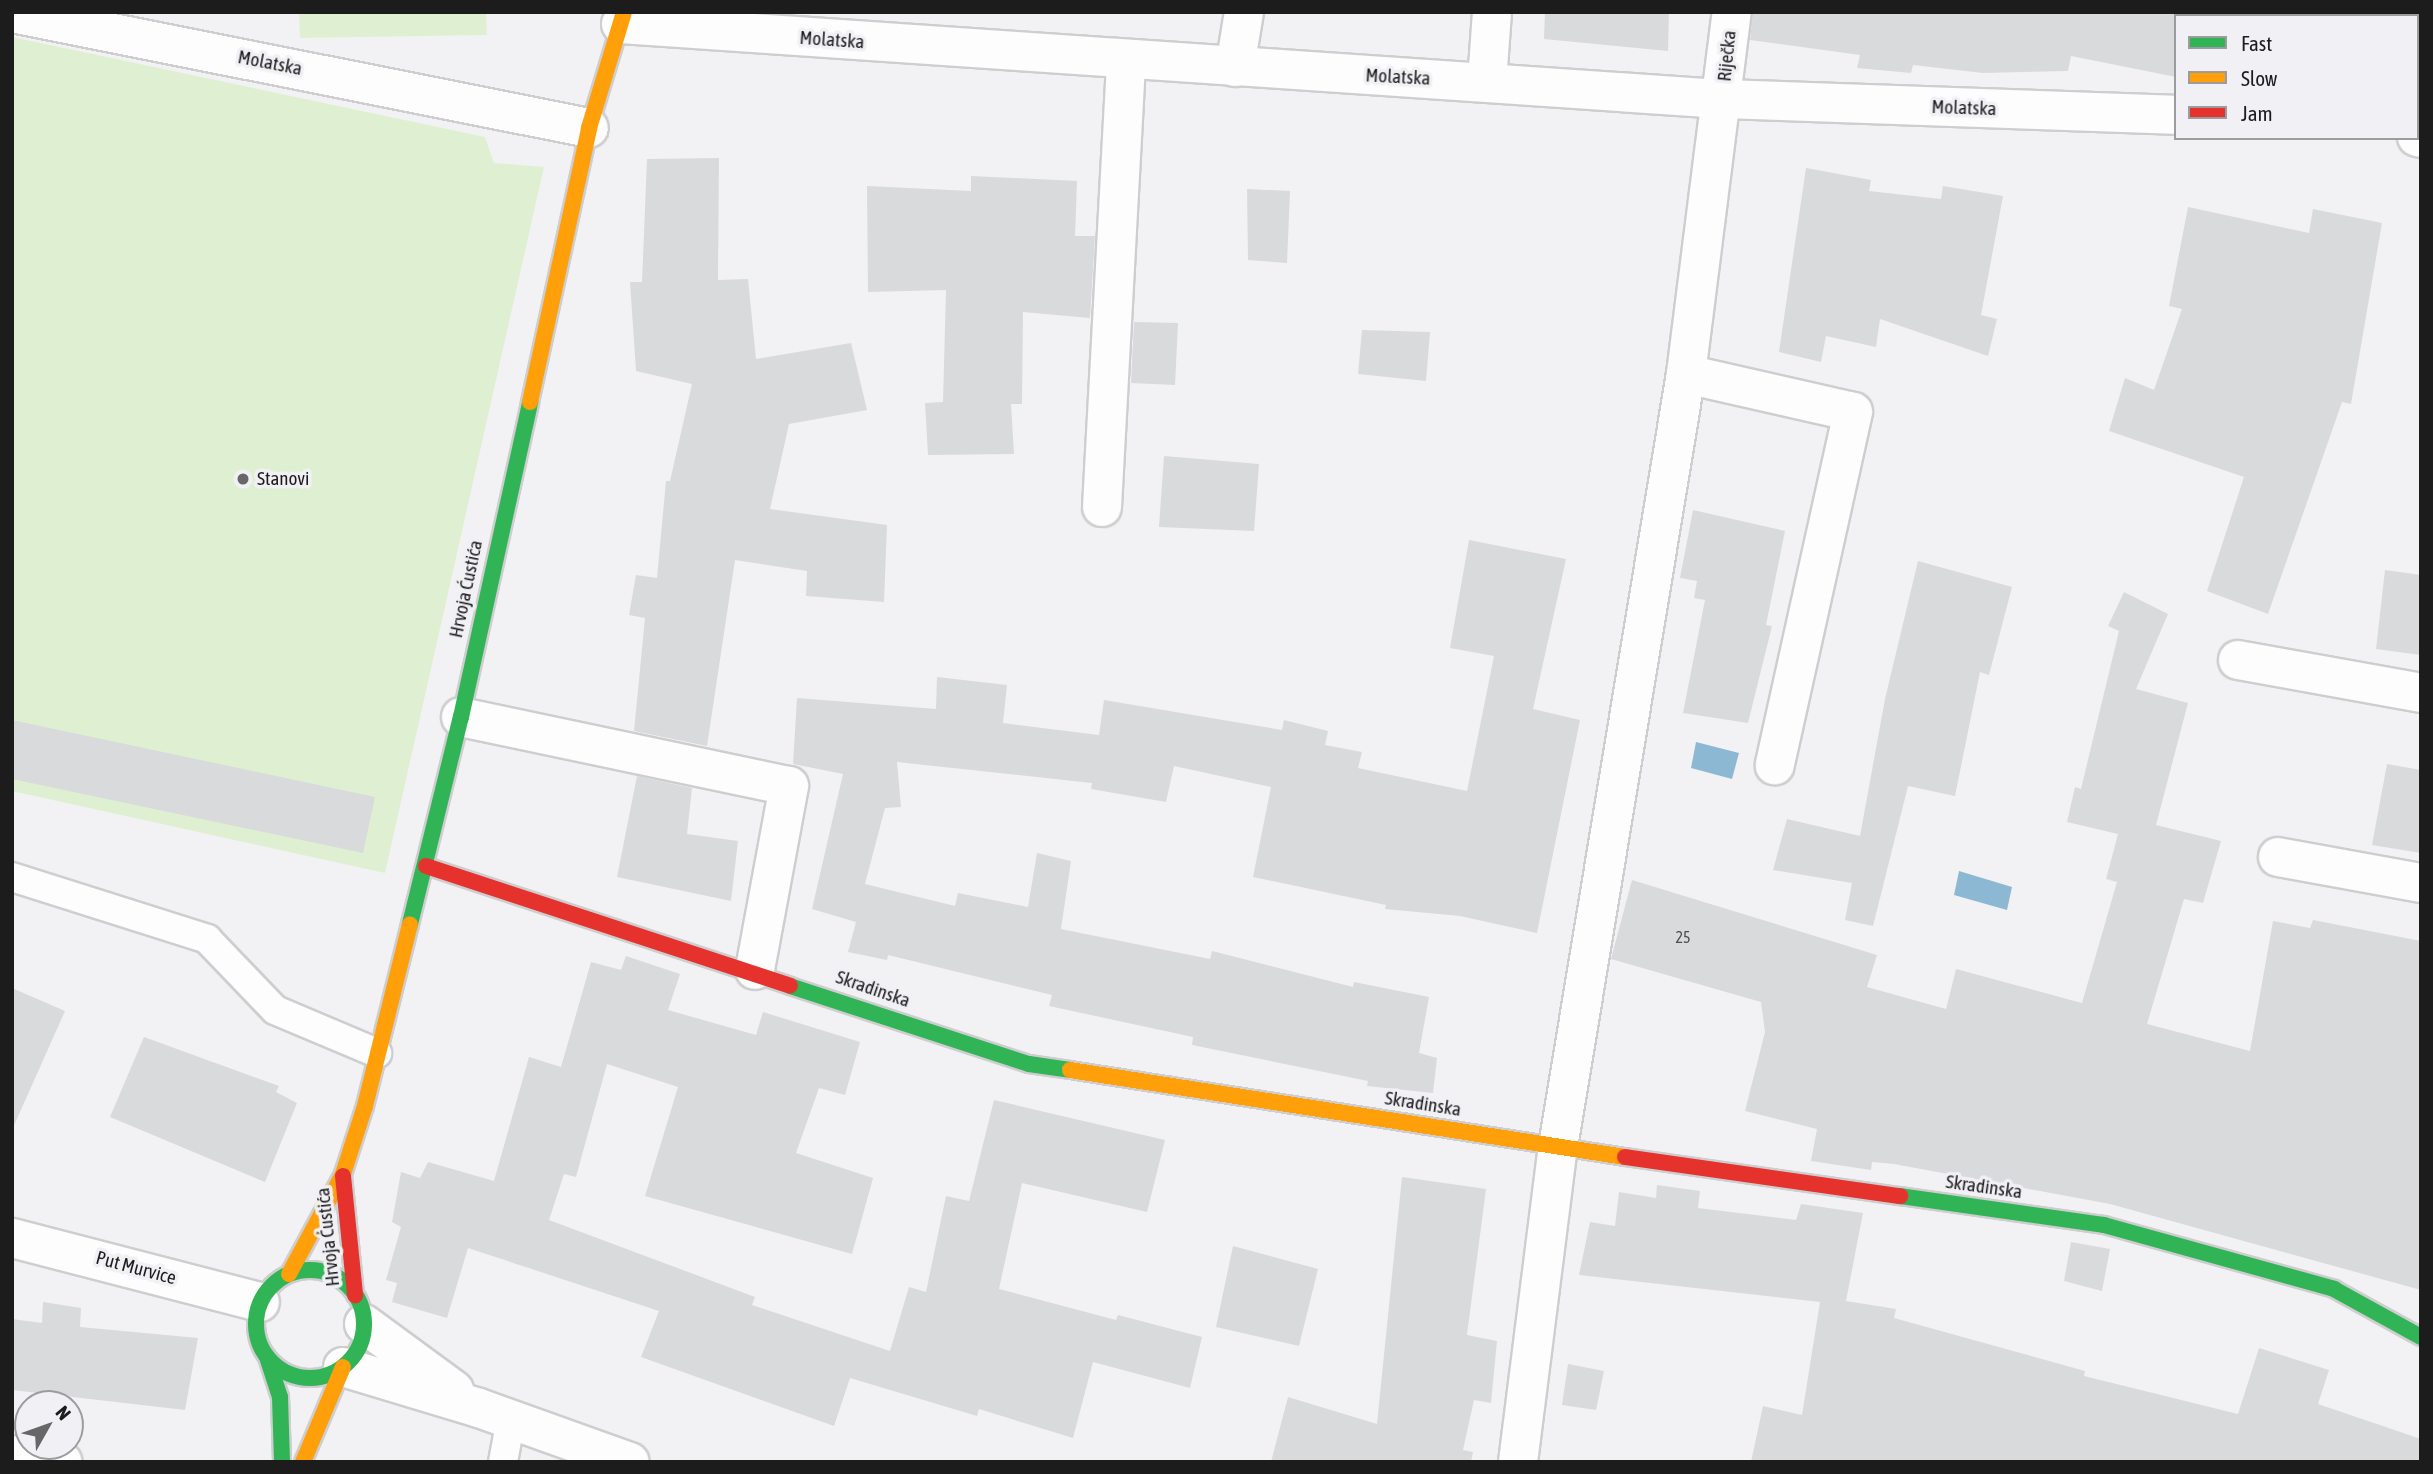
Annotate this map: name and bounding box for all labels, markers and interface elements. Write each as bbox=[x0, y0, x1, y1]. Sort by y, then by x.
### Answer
legend bbox=[2174, 14, 2419, 140]
street label: Molatska bbox=[799, 26, 865, 54]
street label: Riječka bbox=[1713, 29, 1741, 83]
text: Fast bbox=[2241, 31, 2272, 55]
street label: Molatska bbox=[236, 46, 304, 80]
street label: Molatska bbox=[1365, 64, 1431, 90]
text: Slow bbox=[2241, 66, 2277, 90]
street label: Molatska bbox=[1931, 95, 1997, 121]
text: Jam bbox=[2241, 101, 2273, 125]
place label: Stanovi bbox=[257, 468, 309, 490]
marker: Stanovi bbox=[235, 471, 251, 487]
street label: Hrvoja Ćustića bbox=[445, 538, 487, 640]
house number: 25 bbox=[1675, 927, 1691, 947]
street label: Skradinska bbox=[833, 966, 913, 1012]
street label: Skradinska bbox=[1383, 1087, 1463, 1121]
street label: Skradinska bbox=[1944, 1170, 2024, 1204]
street label: Hrvoja Ćustića bbox=[311, 1186, 345, 1288]
street label: Put Murvice bbox=[93, 1246, 179, 1290]
north arrow bbox=[14, 1390, 84, 1460]
text: N bbox=[52, 1401, 76, 1424]

